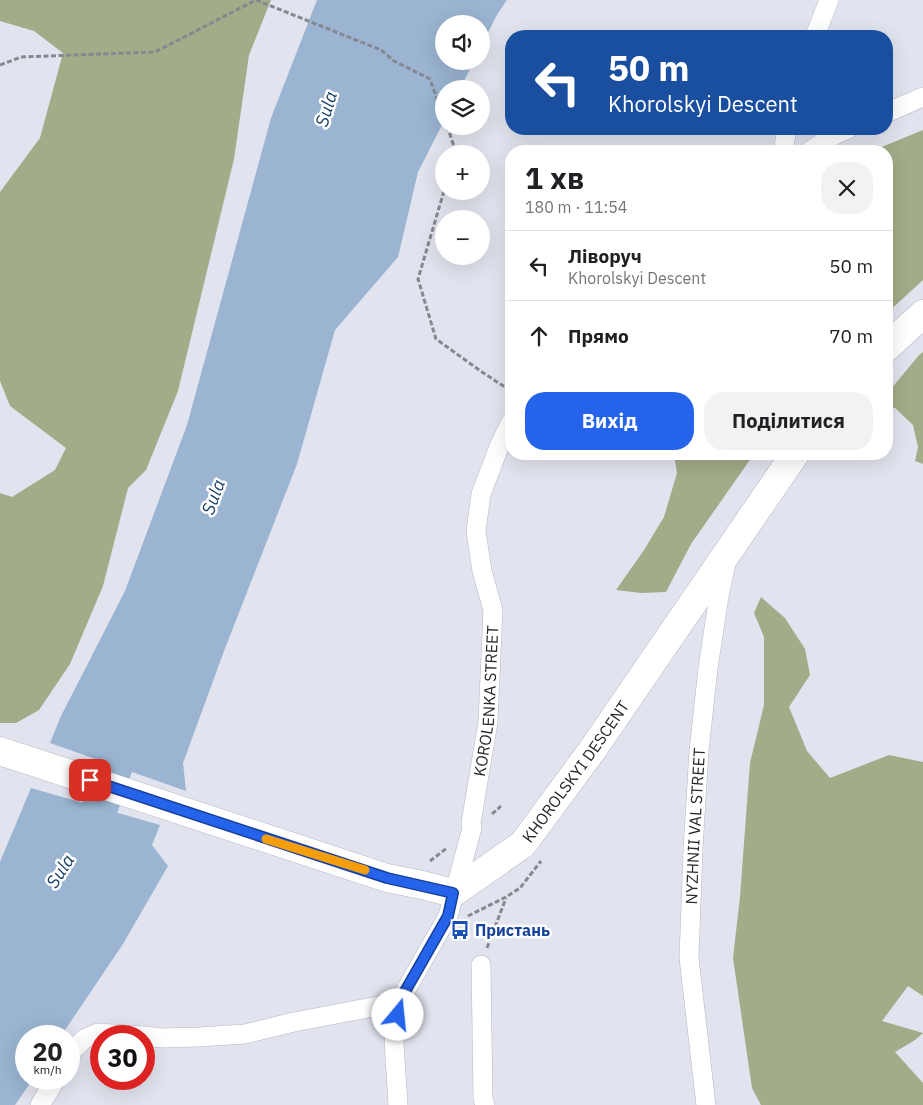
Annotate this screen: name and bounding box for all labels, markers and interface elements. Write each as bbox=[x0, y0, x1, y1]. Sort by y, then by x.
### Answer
map controls bbox=[435, 15, 490, 265]
button: sound bbox=[435, 15, 490, 70]
text: 50 m bbox=[608, 45, 690, 91]
icon: left bbox=[525, 50, 590, 115]
button: layers bbox=[435, 80, 490, 135]
water label: Sula bbox=[310, 89, 342, 129]
text: Khorolskyi Descent bbox=[608, 89, 798, 118]
button: + bbox=[435, 145, 490, 200]
text: 1 хв bbox=[525, 158, 584, 197]
button: close bbox=[821, 162, 873, 214]
text: 180 m · 11:54 bbox=[525, 197, 627, 217]
button: − bbox=[435, 210, 490, 265]
text: Ліворуч bbox=[568, 244, 642, 268]
icon: left bbox=[525, 252, 553, 280]
text: 50 m bbox=[829, 254, 873, 278]
text: Khorolskyi Descent bbox=[568, 268, 706, 288]
icon: ahead bbox=[525, 322, 553, 350]
text: Прямо bbox=[568, 324, 629, 348]
text: 70 m bbox=[829, 324, 873, 348]
button: Вихід bbox=[525, 392, 694, 450]
button: Поділитися bbox=[704, 392, 873, 450]
water label: Sula bbox=[196, 476, 230, 518]
street label: KOROLENKA STREET bbox=[469, 625, 502, 778]
street label: KHOROLSKYI DESCENT bbox=[518, 697, 633, 846]
street label: NYZHNII VAL STREET bbox=[681, 747, 709, 905]
pin bbox=[69, 759, 111, 801]
icon: arrive bbox=[76, 766, 104, 794]
water label: Sula bbox=[41, 850, 79, 892]
bus stop icon: Пристань bbox=[449, 919, 471, 941]
place label: Пристань bbox=[475, 920, 550, 940]
position arrow bbox=[371, 988, 423, 1040]
speed limit sign: 30 bbox=[90, 1025, 155, 1090]
text: 20 bbox=[32, 1035, 63, 1068]
text: km/h bbox=[33, 1062, 62, 1077]

